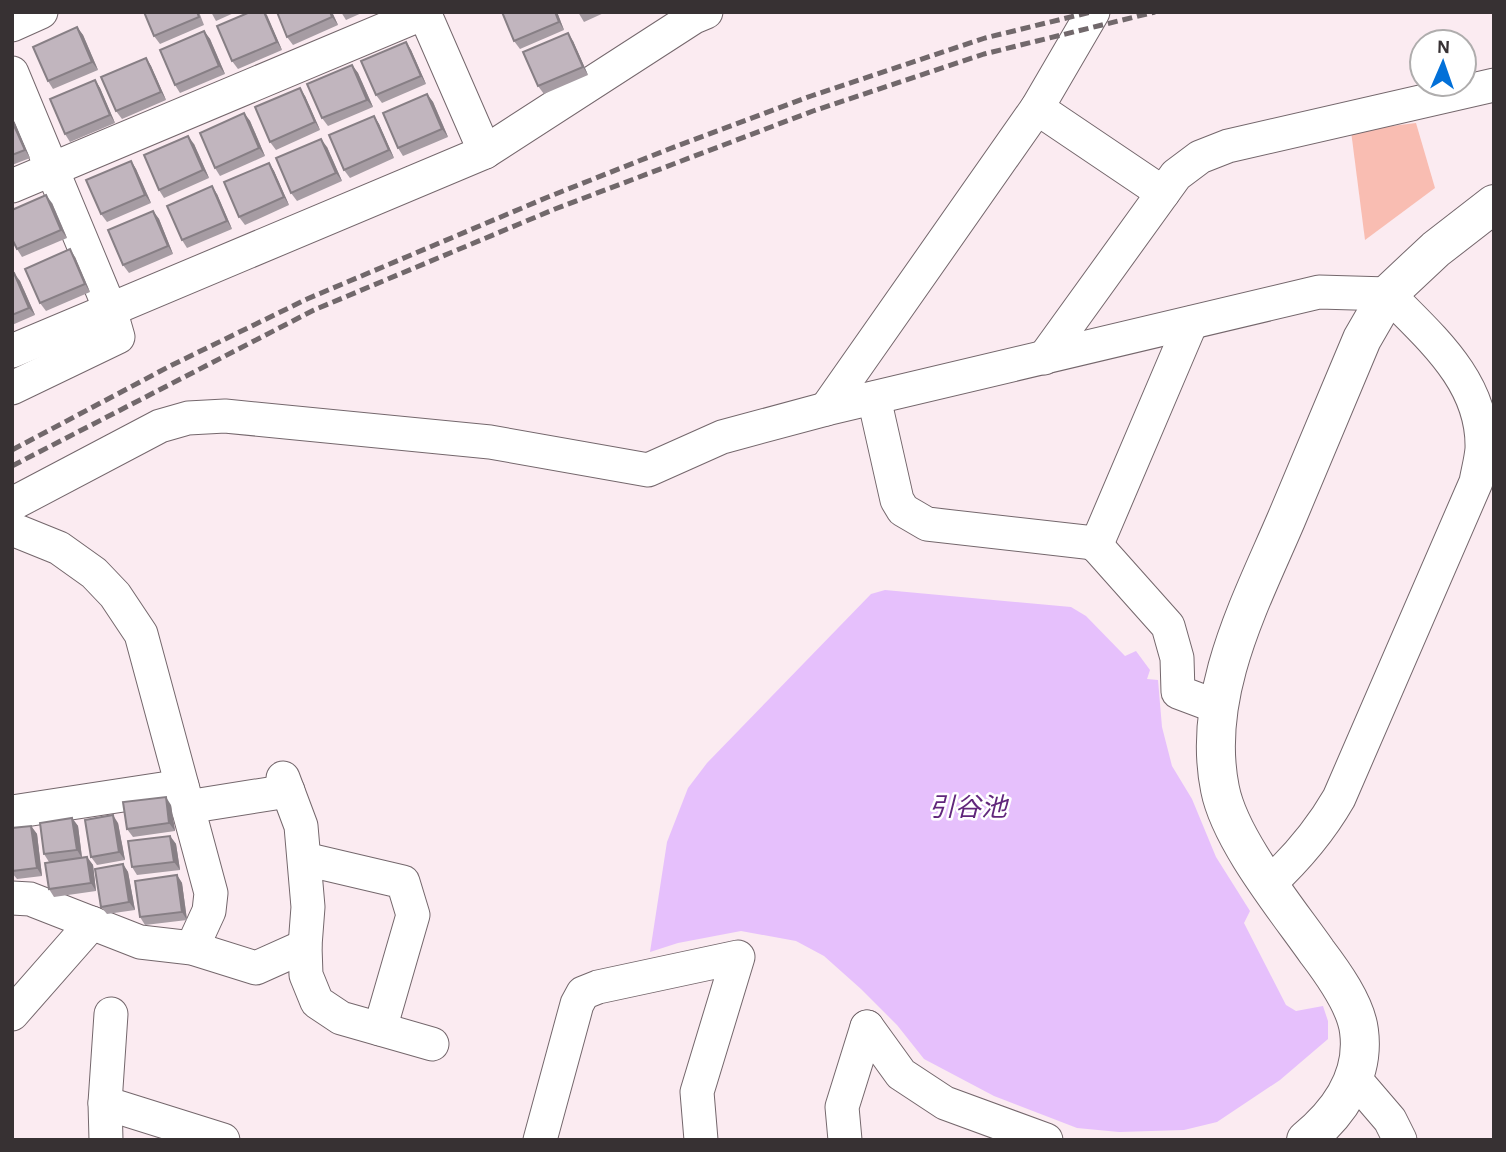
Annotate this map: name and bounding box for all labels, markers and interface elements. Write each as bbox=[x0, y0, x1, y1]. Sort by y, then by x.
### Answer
north arrow bbox=[1408, 28, 1478, 98]
text: N bbox=[1437, 38, 1450, 57]
water label: 引谷池 bbox=[929, 794, 1010, 821]

